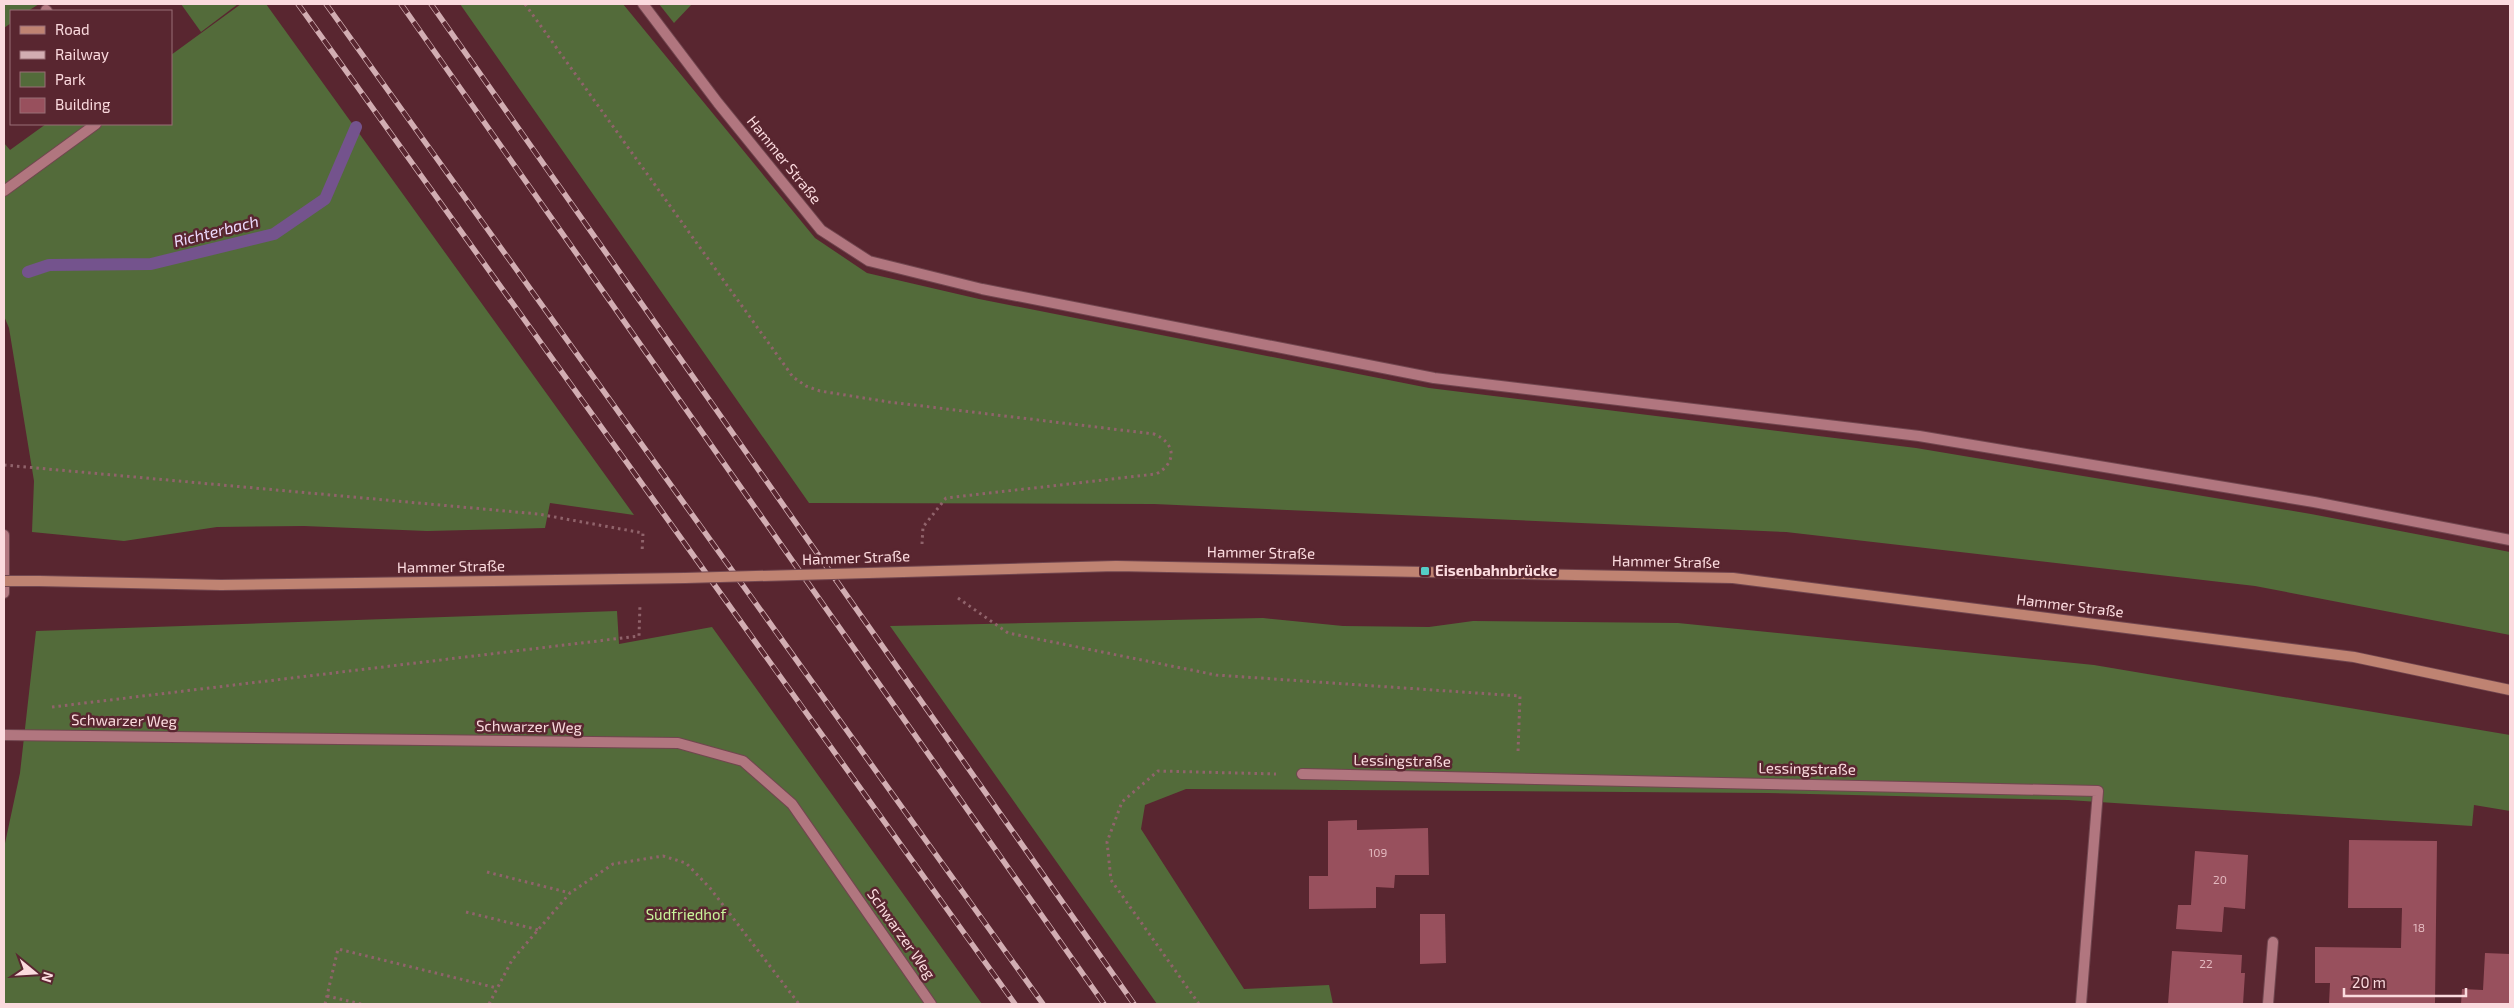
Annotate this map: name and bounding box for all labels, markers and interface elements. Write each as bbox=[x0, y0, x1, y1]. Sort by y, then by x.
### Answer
legend bbox=[10, 10, 172, 125]
text: Road bbox=[55, 20, 90, 38]
text: Railway bbox=[55, 45, 109, 63]
text: Park bbox=[55, 70, 86, 88]
text: Building bbox=[55, 95, 111, 113]
street label: Hammer Straße bbox=[744, 112, 826, 207]
water label: Richterbach bbox=[171, 211, 260, 250]
street label: Hammer Straße bbox=[1207, 542, 1315, 562]
street label: Hammer Straße bbox=[802, 546, 910, 568]
street label: Hammer Straße bbox=[1612, 551, 1720, 571]
street label: Hammer Straße bbox=[397, 556, 505, 576]
place label: Eisenbahnbrücke bbox=[1435, 561, 1557, 579]
marker: Eisenbahnbrücke bbox=[1419, 565, 1431, 577]
street label: Hammer Straße bbox=[2015, 589, 2125, 621]
street label: Schwarzer Weg bbox=[71, 710, 178, 730]
street label: Schwarzer Weg bbox=[476, 716, 583, 736]
street label: Lessingstraße bbox=[1353, 750, 1451, 770]
street label: Lessingstraße bbox=[1758, 758, 1856, 778]
house number: 109 bbox=[1369, 845, 1388, 859]
house number: 20 bbox=[2213, 872, 2227, 886]
street label: Schwarzer Weg bbox=[864, 885, 940, 982]
park label: Südfriedhof bbox=[646, 905, 727, 923]
house number: 18 bbox=[2413, 920, 2425, 934]
north arrow bbox=[10, 948, 60, 998]
house number: 22 bbox=[2199, 956, 2213, 970]
scale bar bbox=[2344, 966, 2466, 998]
text: N bbox=[38, 970, 57, 985]
text: 20 m bbox=[2352, 973, 2386, 991]

